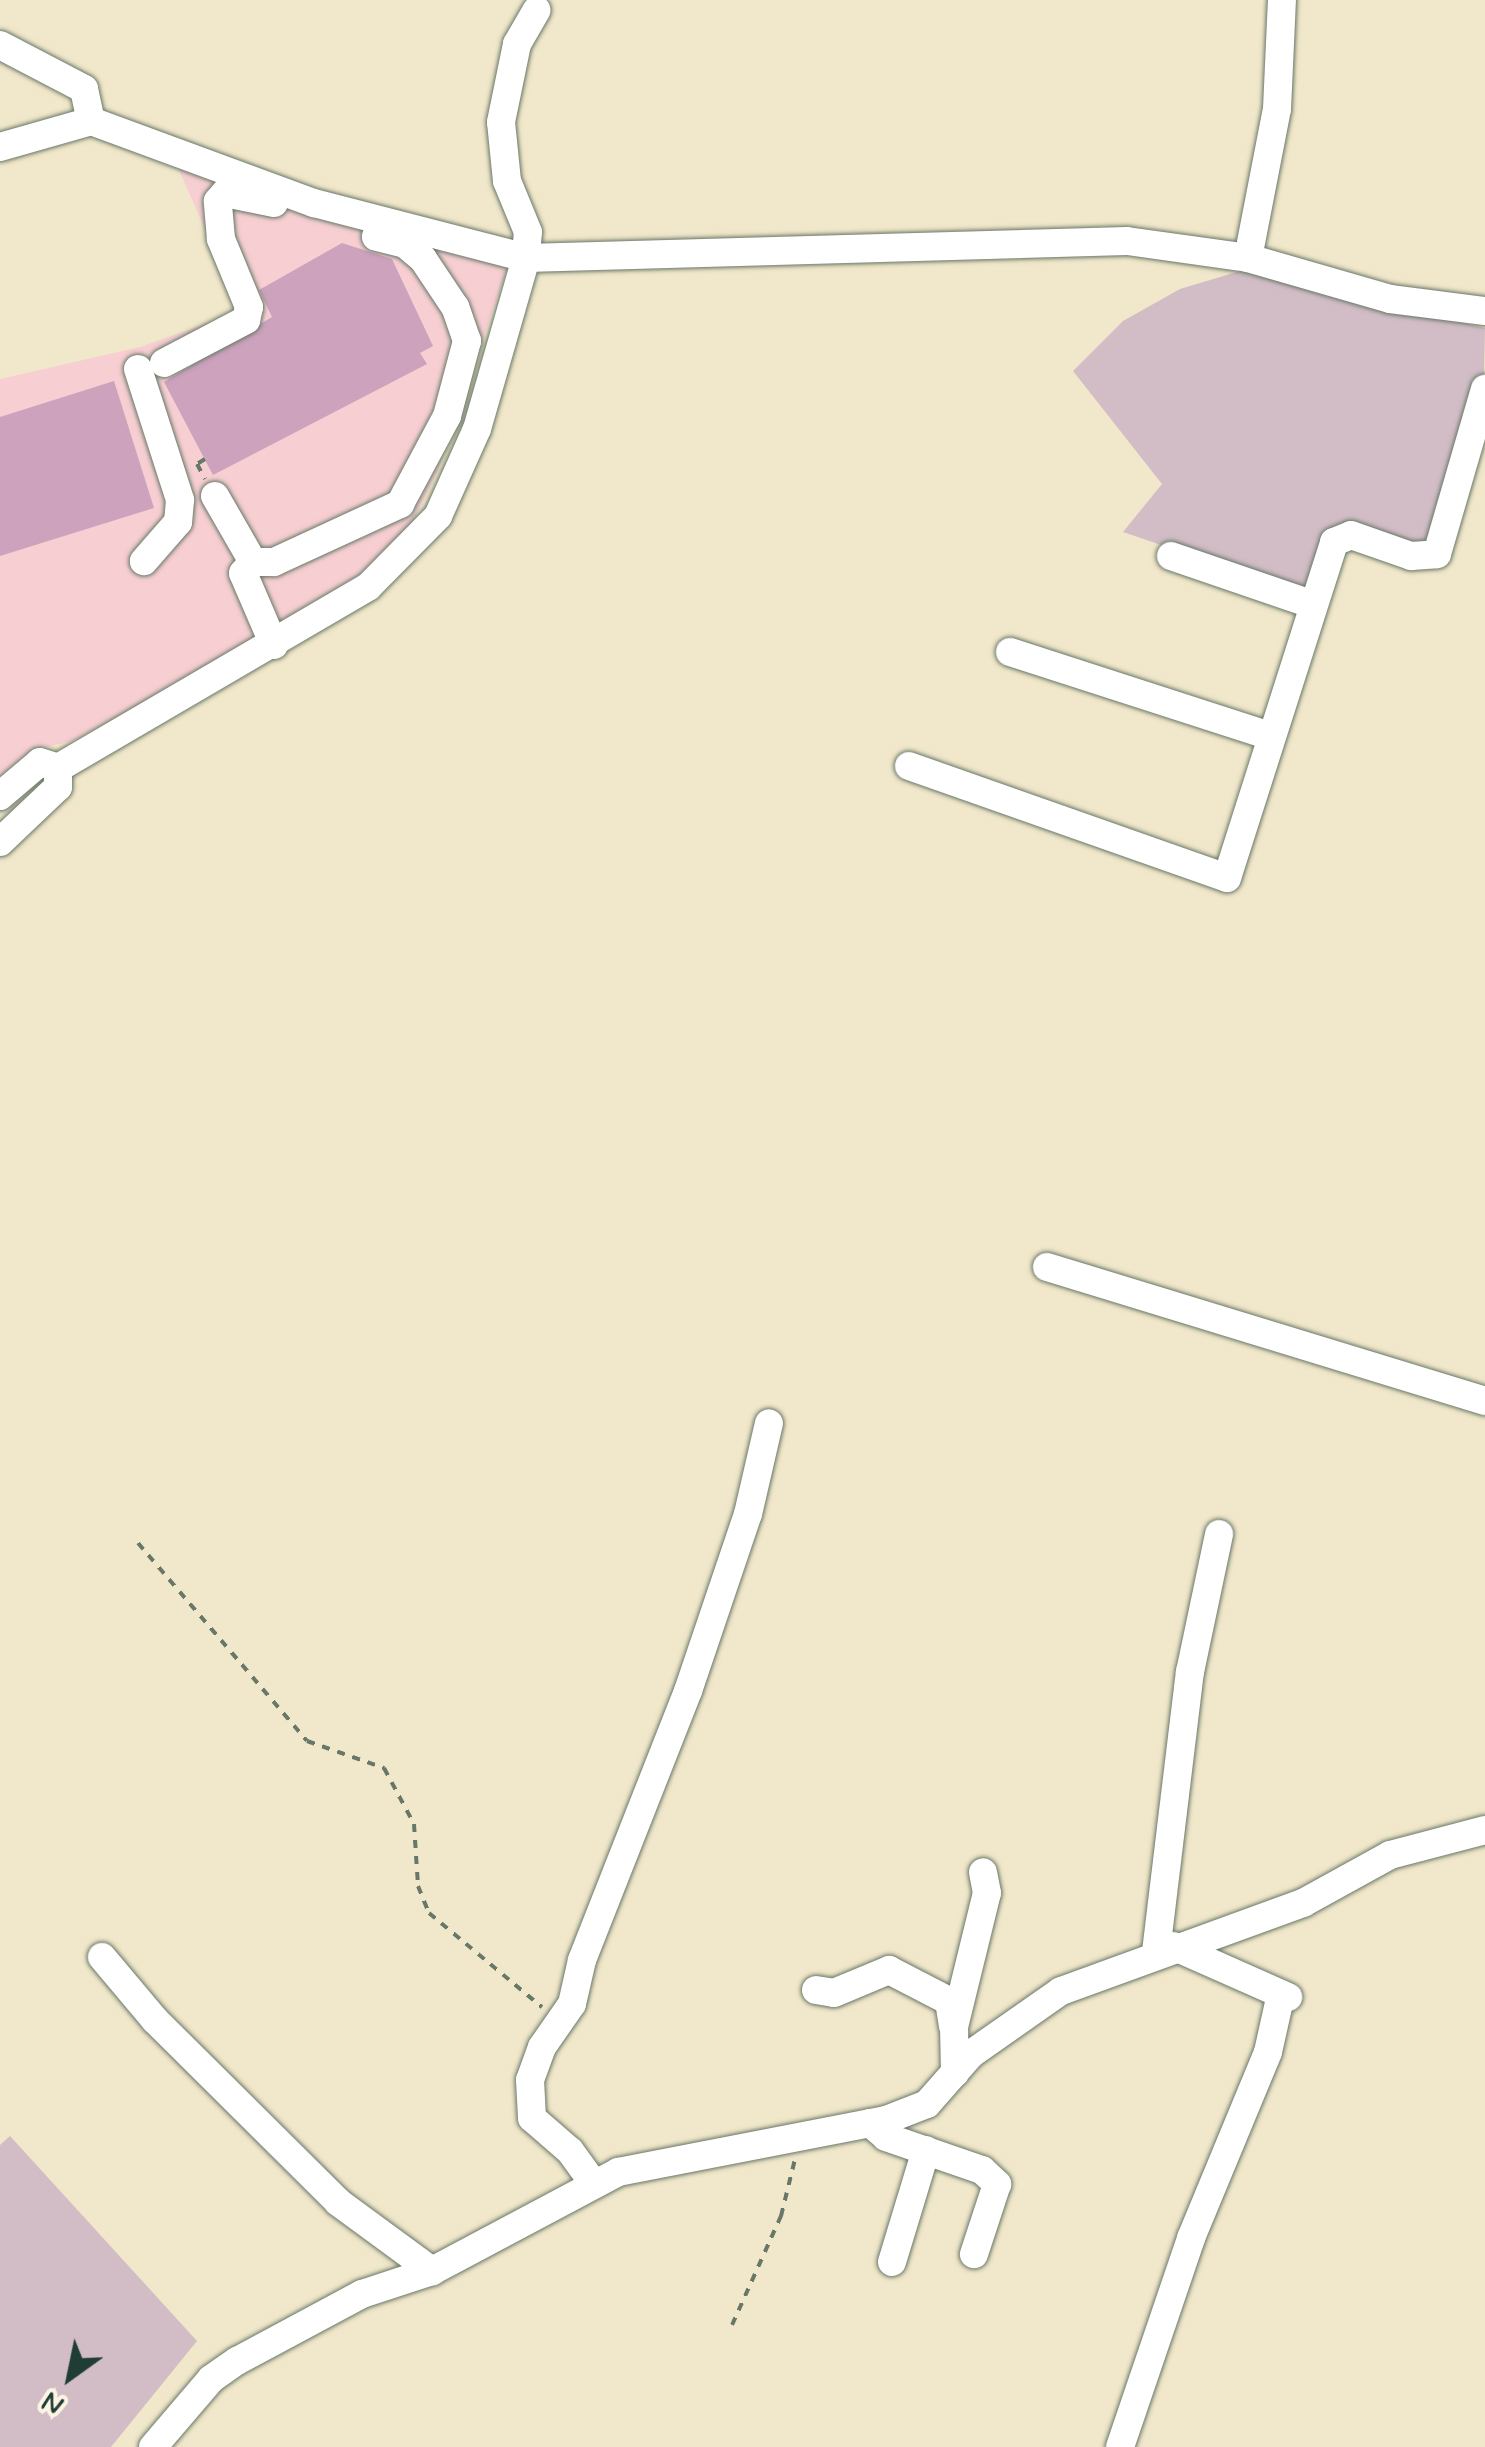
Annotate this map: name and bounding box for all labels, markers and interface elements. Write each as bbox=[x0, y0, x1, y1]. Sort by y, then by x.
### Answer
north arrow bbox=[20, 2327, 120, 2427]
text: N bbox=[35, 2382, 71, 2423]

